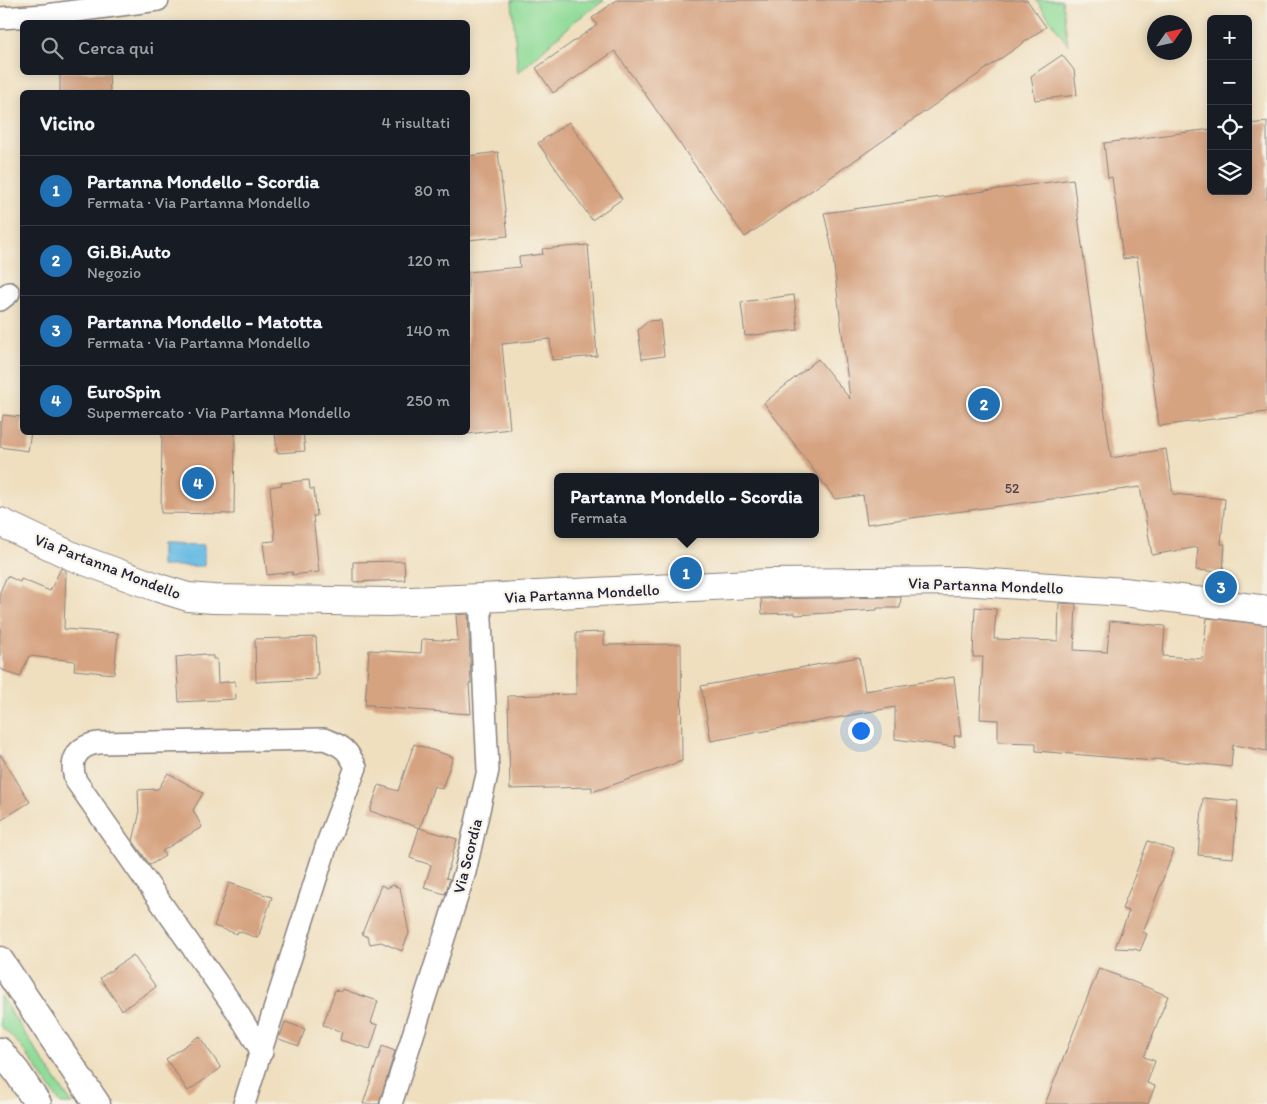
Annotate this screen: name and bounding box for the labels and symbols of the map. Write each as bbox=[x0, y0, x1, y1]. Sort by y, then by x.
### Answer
north arrow bbox=[1147, 15, 1192, 60]
pin: 2 bbox=[968, 385, 1000, 423]
pin: 4 bbox=[182, 464, 214, 502]
house number: 52 bbox=[1005, 480, 1020, 497]
street label: Via Partanna Mondello bbox=[32, 530, 184, 603]
pin: 1 bbox=[670, 554, 702, 592]
pin: 3 bbox=[1205, 568, 1237, 606]
street label: Via Partanna Mondello bbox=[908, 573, 1064, 598]
street label: Via Partanna Mondello bbox=[504, 580, 660, 607]
your location bbox=[848, 718, 874, 744]
street label: Via Scordia bbox=[449, 817, 486, 895]

